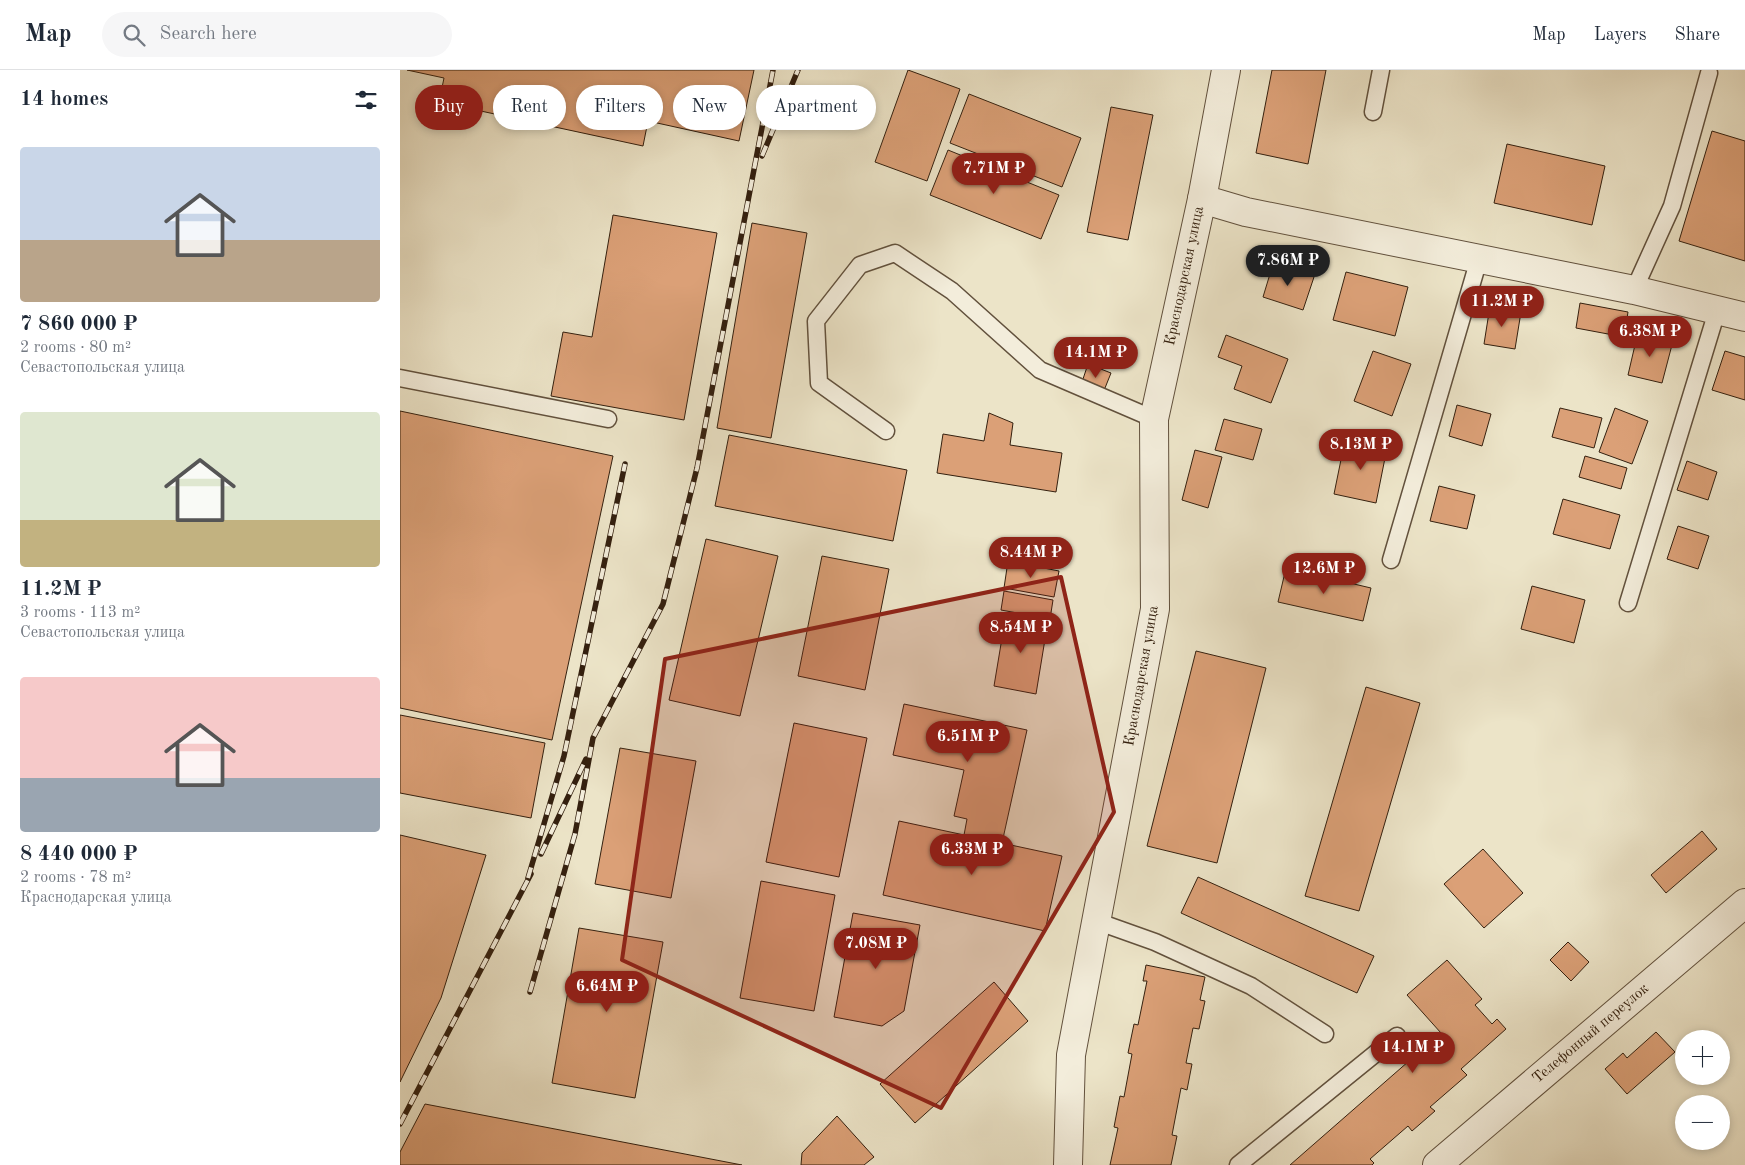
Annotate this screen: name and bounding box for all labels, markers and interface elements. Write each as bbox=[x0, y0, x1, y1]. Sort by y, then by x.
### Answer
search box bbox=[102, 12, 452, 57]
icon: search bbox=[120, 21, 148, 49]
text: Map bbox=[25, 23, 72, 47]
text: Search here bbox=[160, 25, 257, 44]
text: Map bbox=[1532, 26, 1566, 44]
text: Layers bbox=[1594, 26, 1646, 44]
text: Share bbox=[1674, 26, 1720, 44]
chip: Buy bbox=[415, 85, 483, 130]
chip: Rent bbox=[493, 85, 566, 130]
chip: Filters bbox=[576, 85, 663, 130]
chip: New bbox=[673, 85, 746, 130]
chip: Apartment bbox=[756, 85, 876, 130]
icon: filters bbox=[352, 86, 380, 114]
text: 14 homes bbox=[20, 89, 108, 110]
pin: 7.71M ₽ bbox=[948, 152, 1040, 195]
text: 7.71M ₽ bbox=[963, 161, 1025, 177]
icon: home bbox=[155, 180, 245, 270]
street label: Краснодарская улица bbox=[1163, 204, 1207, 347]
pin: 7.86M ₽ bbox=[1242, 244, 1334, 287]
text: 7.86M ₽ bbox=[1257, 253, 1319, 269]
pin: 11.2M ₽ bbox=[1456, 286, 1548, 328]
text: 11.2M ₽ bbox=[1471, 294, 1533, 310]
text: 7 860 000 ₽ bbox=[20, 314, 138, 335]
pin: 6.38M ₽ bbox=[1604, 316, 1696, 358]
text: 6.38M ₽ bbox=[1619, 324, 1681, 340]
pin: 14.1M ₽ bbox=[1050, 336, 1142, 379]
text: 2 rooms · 80 m² bbox=[20, 340, 131, 356]
text: 14.1M ₽ bbox=[1065, 345, 1127, 361]
text: Севастопольская улица bbox=[20, 360, 185, 376]
pin: 8.13M ₽ bbox=[1315, 428, 1407, 471]
text: 8.13M ₽ bbox=[1330, 437, 1392, 453]
icon: home bbox=[155, 445, 245, 535]
pin: 8.44M ₽ bbox=[985, 536, 1077, 579]
text: 8.44M ₽ bbox=[1000, 545, 1062, 561]
pin: 12.6M ₽ bbox=[1278, 552, 1370, 595]
text: 12.6M ₽ bbox=[1293, 561, 1355, 577]
text: 11.2M ₽ bbox=[20, 579, 102, 600]
street label: Краснодарская улица bbox=[1122, 604, 1162, 747]
text: 3 rooms · 113 m² bbox=[20, 605, 140, 621]
pin: 8.54M ₽ bbox=[975, 612, 1067, 654]
text: 8.54M ₽ bbox=[990, 620, 1052, 636]
text: Севастопольская улица bbox=[20, 625, 185, 641]
icon: home bbox=[155, 710, 245, 800]
pin: 6.51M ₽ bbox=[922, 720, 1014, 763]
text: 6.51M ₽ bbox=[937, 729, 999, 745]
pin: 6.33M ₽ bbox=[926, 834, 1018, 876]
text: 6.33M ₽ bbox=[941, 842, 1003, 858]
text: 8 440 000 ₽ bbox=[20, 844, 138, 865]
text: 2 rooms · 78 m² bbox=[20, 870, 131, 886]
text: Краснодарская улица bbox=[20, 890, 172, 906]
pin: 7.08M ₽ bbox=[830, 928, 922, 970]
text: 7.08M ₽ bbox=[845, 936, 907, 952]
pin: 6.64M ₽ bbox=[561, 970, 653, 1013]
text: 6.64M ₽ bbox=[576, 979, 638, 995]
street label: Телефонный переулок bbox=[1530, 981, 1652, 1087]
map controls bbox=[1675, 1030, 1730, 1150]
button: + bbox=[1675, 1030, 1730, 1085]
pin: 14.1M ₽ bbox=[1367, 1032, 1459, 1074]
text: 14.1M ₽ bbox=[1382, 1040, 1444, 1056]
button: − bbox=[1675, 1095, 1730, 1150]

